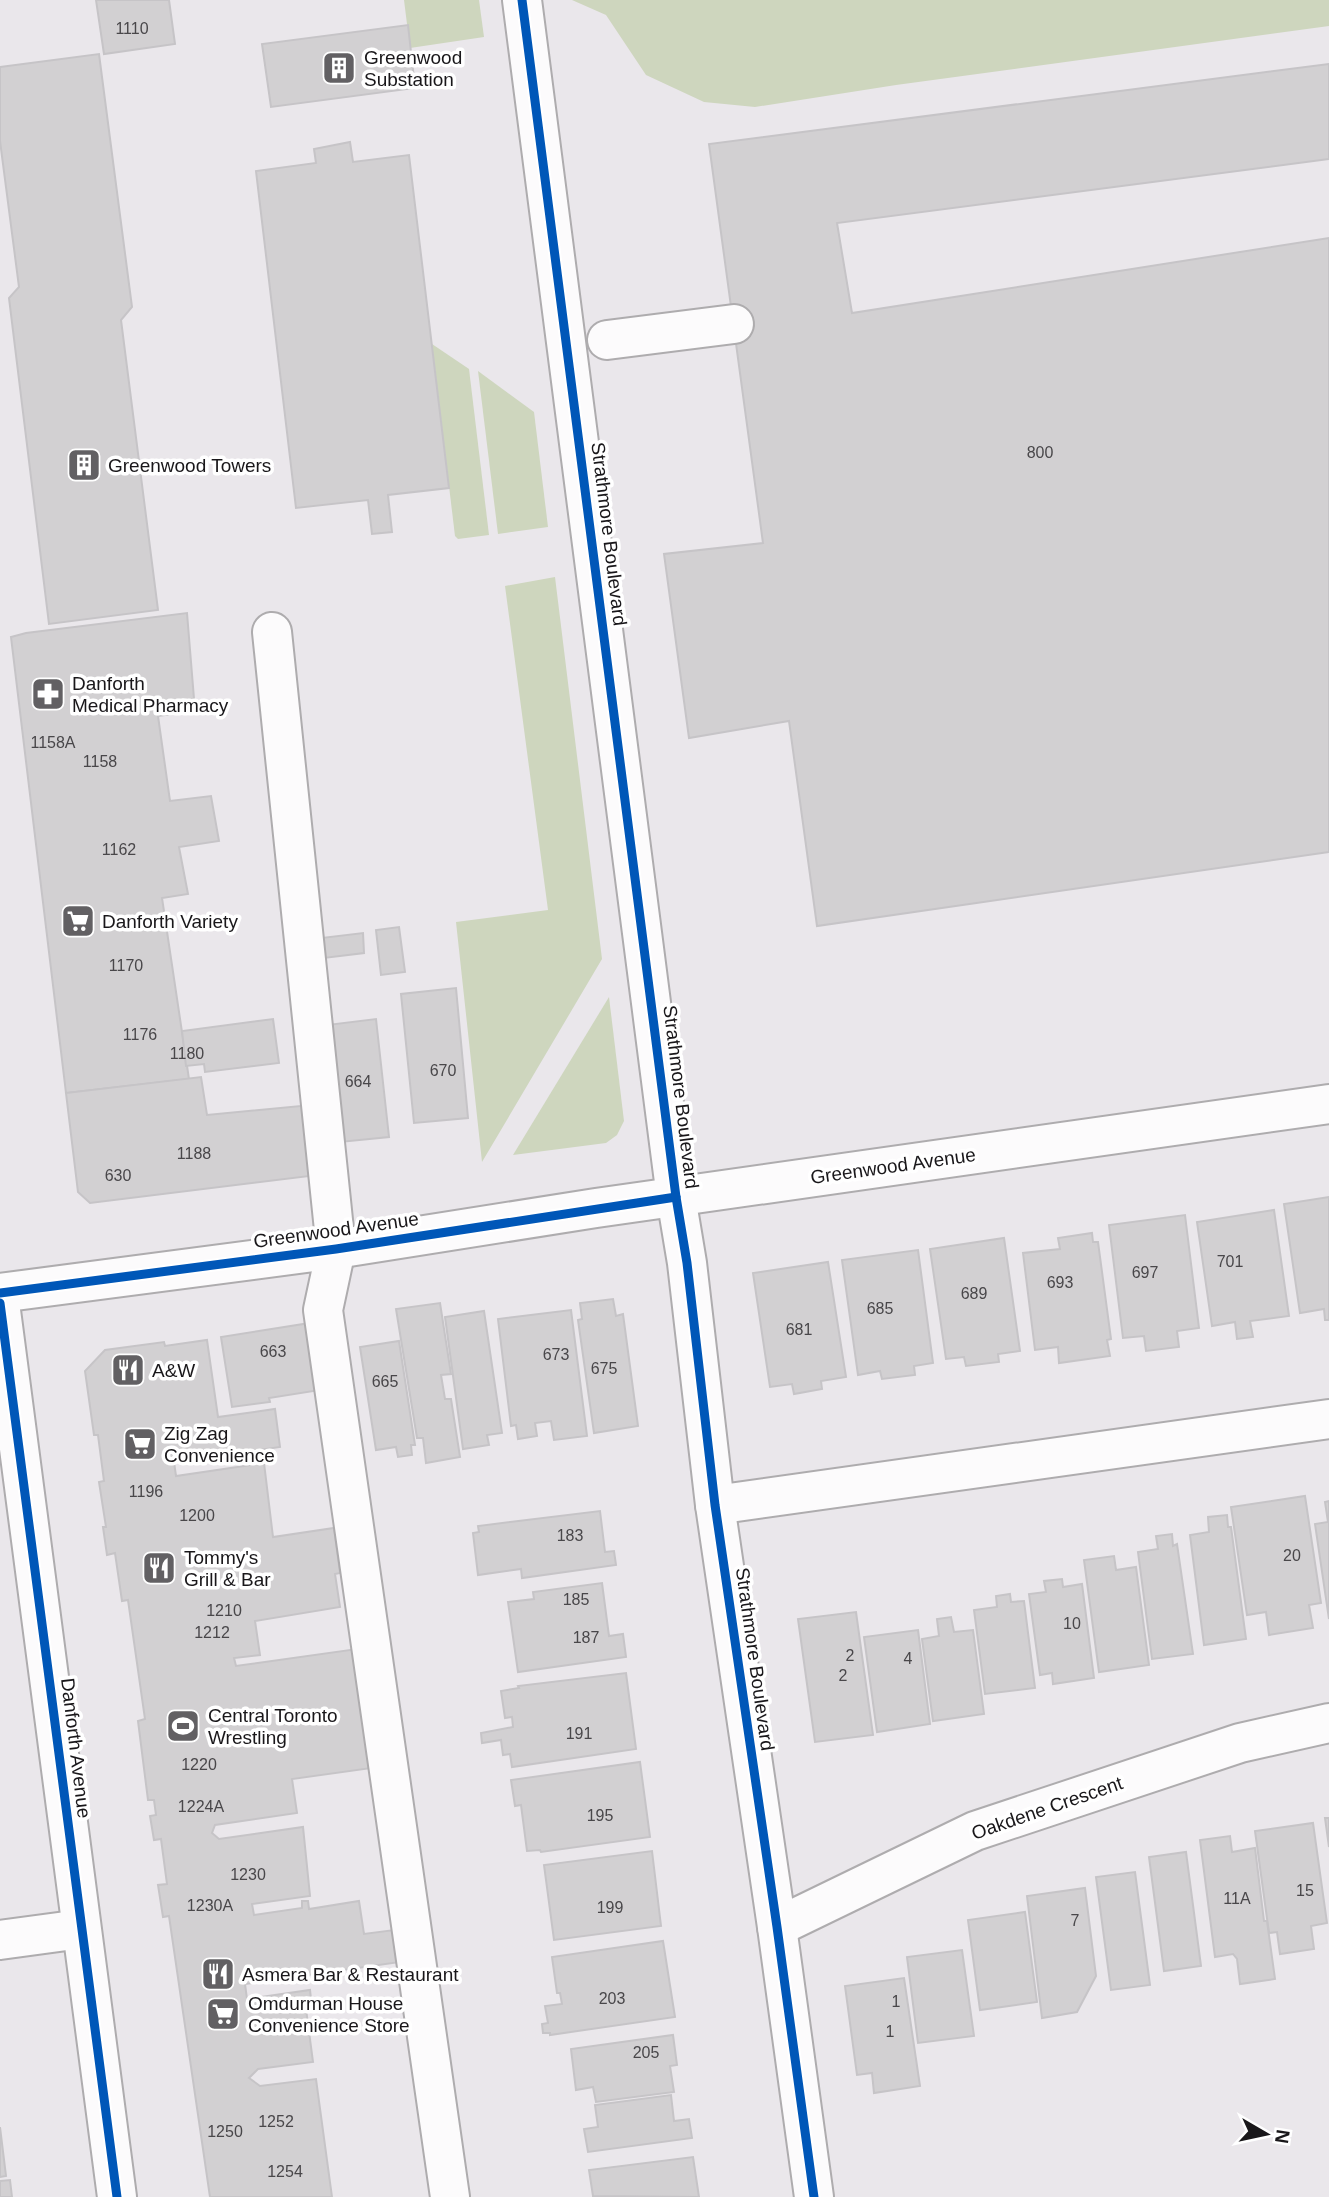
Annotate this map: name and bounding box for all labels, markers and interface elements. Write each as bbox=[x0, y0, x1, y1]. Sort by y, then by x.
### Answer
house number: 1110 bbox=[115, 20, 149, 37]
place label: Greenwood Substation bbox=[364, 47, 462, 90]
building icon: Greenwood Substation bbox=[320, 49, 358, 87]
street label: Strathmore Boulevard bbox=[587, 441, 631, 627]
house number: 800 bbox=[1027, 444, 1053, 461]
building icon: Greenwood Towers bbox=[65, 446, 103, 484]
place label: Greenwood Towers bbox=[108, 455, 271, 476]
place label: Danforth Medical Pharmacy bbox=[72, 673, 229, 716]
pharmacy icon: Danforth Medical Pharmacy bbox=[29, 675, 67, 713]
house number: 1158A bbox=[30, 734, 76, 751]
house number: 1158 bbox=[83, 753, 117, 770]
house number: 1162 bbox=[102, 841, 136, 858]
supermarket icon: Danforth Variety bbox=[59, 902, 97, 940]
place label: Danforth Variety bbox=[102, 911, 238, 932]
house number: 1170 bbox=[109, 957, 143, 974]
street label: Strathmore Boulevard bbox=[659, 1004, 703, 1190]
house number: 1176 bbox=[123, 1026, 157, 1043]
house number: 1180 bbox=[170, 1045, 204, 1062]
house number: 670 bbox=[430, 1062, 456, 1079]
house number: 664 bbox=[345, 1073, 371, 1090]
street label: Greenwood Avenue bbox=[809, 1144, 977, 1188]
house number: 1188 bbox=[177, 1145, 211, 1162]
house number: 630 bbox=[105, 1167, 131, 1184]
street label: Greenwood Avenue bbox=[252, 1208, 420, 1252]
house number: 701 bbox=[1217, 1253, 1243, 1270]
house number: 697 bbox=[1132, 1264, 1158, 1281]
house number: 693 bbox=[1047, 1274, 1073, 1291]
house number: 689 bbox=[961, 1285, 987, 1302]
house number: 685 bbox=[867, 1300, 893, 1317]
house number: 681 bbox=[786, 1321, 812, 1338]
house number: 663 bbox=[260, 1343, 286, 1360]
house number: 673 bbox=[543, 1346, 569, 1363]
restaurant icon: A&W bbox=[109, 1351, 147, 1389]
place label: A&W bbox=[152, 1360, 195, 1381]
house number: 675 bbox=[591, 1360, 617, 1377]
house number: 665 bbox=[372, 1373, 398, 1390]
place label: Zig Zag Convenience bbox=[164, 1423, 275, 1466]
supermarket icon: Zig Zag Convenience bbox=[121, 1425, 159, 1463]
house number: 1196 bbox=[129, 1483, 163, 1500]
house number: 1200 bbox=[179, 1507, 215, 1524]
house number: 183 bbox=[557, 1527, 583, 1544]
place label: Tommy's Grill & Bar bbox=[184, 1547, 271, 1590]
house number: 20 bbox=[1283, 1547, 1301, 1564]
restaurant icon: Tommy's Grill & Bar bbox=[140, 1549, 178, 1587]
street label: Strathmore Boulevard bbox=[732, 1566, 778, 1752]
house number: 185 bbox=[563, 1591, 589, 1608]
house number: 1210 bbox=[206, 1602, 242, 1619]
house number: 10 bbox=[1063, 1615, 1081, 1632]
house number: 1212 bbox=[194, 1624, 230, 1641]
house number: 187 bbox=[573, 1629, 599, 1646]
house number: 2 bbox=[846, 1647, 855, 1664]
house number: 4 bbox=[904, 1650, 913, 1667]
house number: 2 bbox=[839, 1667, 848, 1684]
street label: Danforth Avenue bbox=[57, 1677, 95, 1819]
place label: Central Toronto Wrestling bbox=[208, 1705, 338, 1748]
sports icon: Central Toronto Wrestling bbox=[164, 1707, 202, 1745]
house number: 191 bbox=[566, 1725, 592, 1742]
house number: 1220 bbox=[181, 1756, 217, 1773]
street label: Oakdene Crescent bbox=[969, 1772, 1126, 1844]
house number: 1224A bbox=[178, 1798, 224, 1815]
house number: 195 bbox=[587, 1807, 613, 1824]
house number: 1230 bbox=[230, 1866, 266, 1883]
house number: 15 bbox=[1296, 1882, 1314, 1899]
house number: 11A bbox=[1223, 1890, 1251, 1907]
house number: 1230A bbox=[187, 1897, 233, 1914]
house number: 199 bbox=[597, 1899, 623, 1916]
house number: 7 bbox=[1071, 1912, 1080, 1929]
restaurant icon: Asmera Bar & Restaurant bbox=[199, 1955, 237, 1993]
place label: Asmera Bar & Restaurant bbox=[242, 1964, 459, 1985]
house number: 203 bbox=[599, 1990, 625, 2007]
place label: Omdurman House Convenience Store bbox=[248, 1993, 410, 2036]
house number: 1 bbox=[892, 1993, 901, 2010]
supermarket icon: Omdurman House Convenience Store bbox=[204, 1995, 242, 2033]
house number: 1 bbox=[886, 2023, 895, 2040]
house number: 205 bbox=[633, 2044, 659, 2061]
north arrow bbox=[1231, 2099, 1301, 2169]
house number: 1252 bbox=[258, 2113, 294, 2130]
house number: 1250 bbox=[207, 2123, 243, 2140]
text: N bbox=[1271, 2128, 1294, 2145]
house number: 1254 bbox=[267, 2163, 303, 2180]

